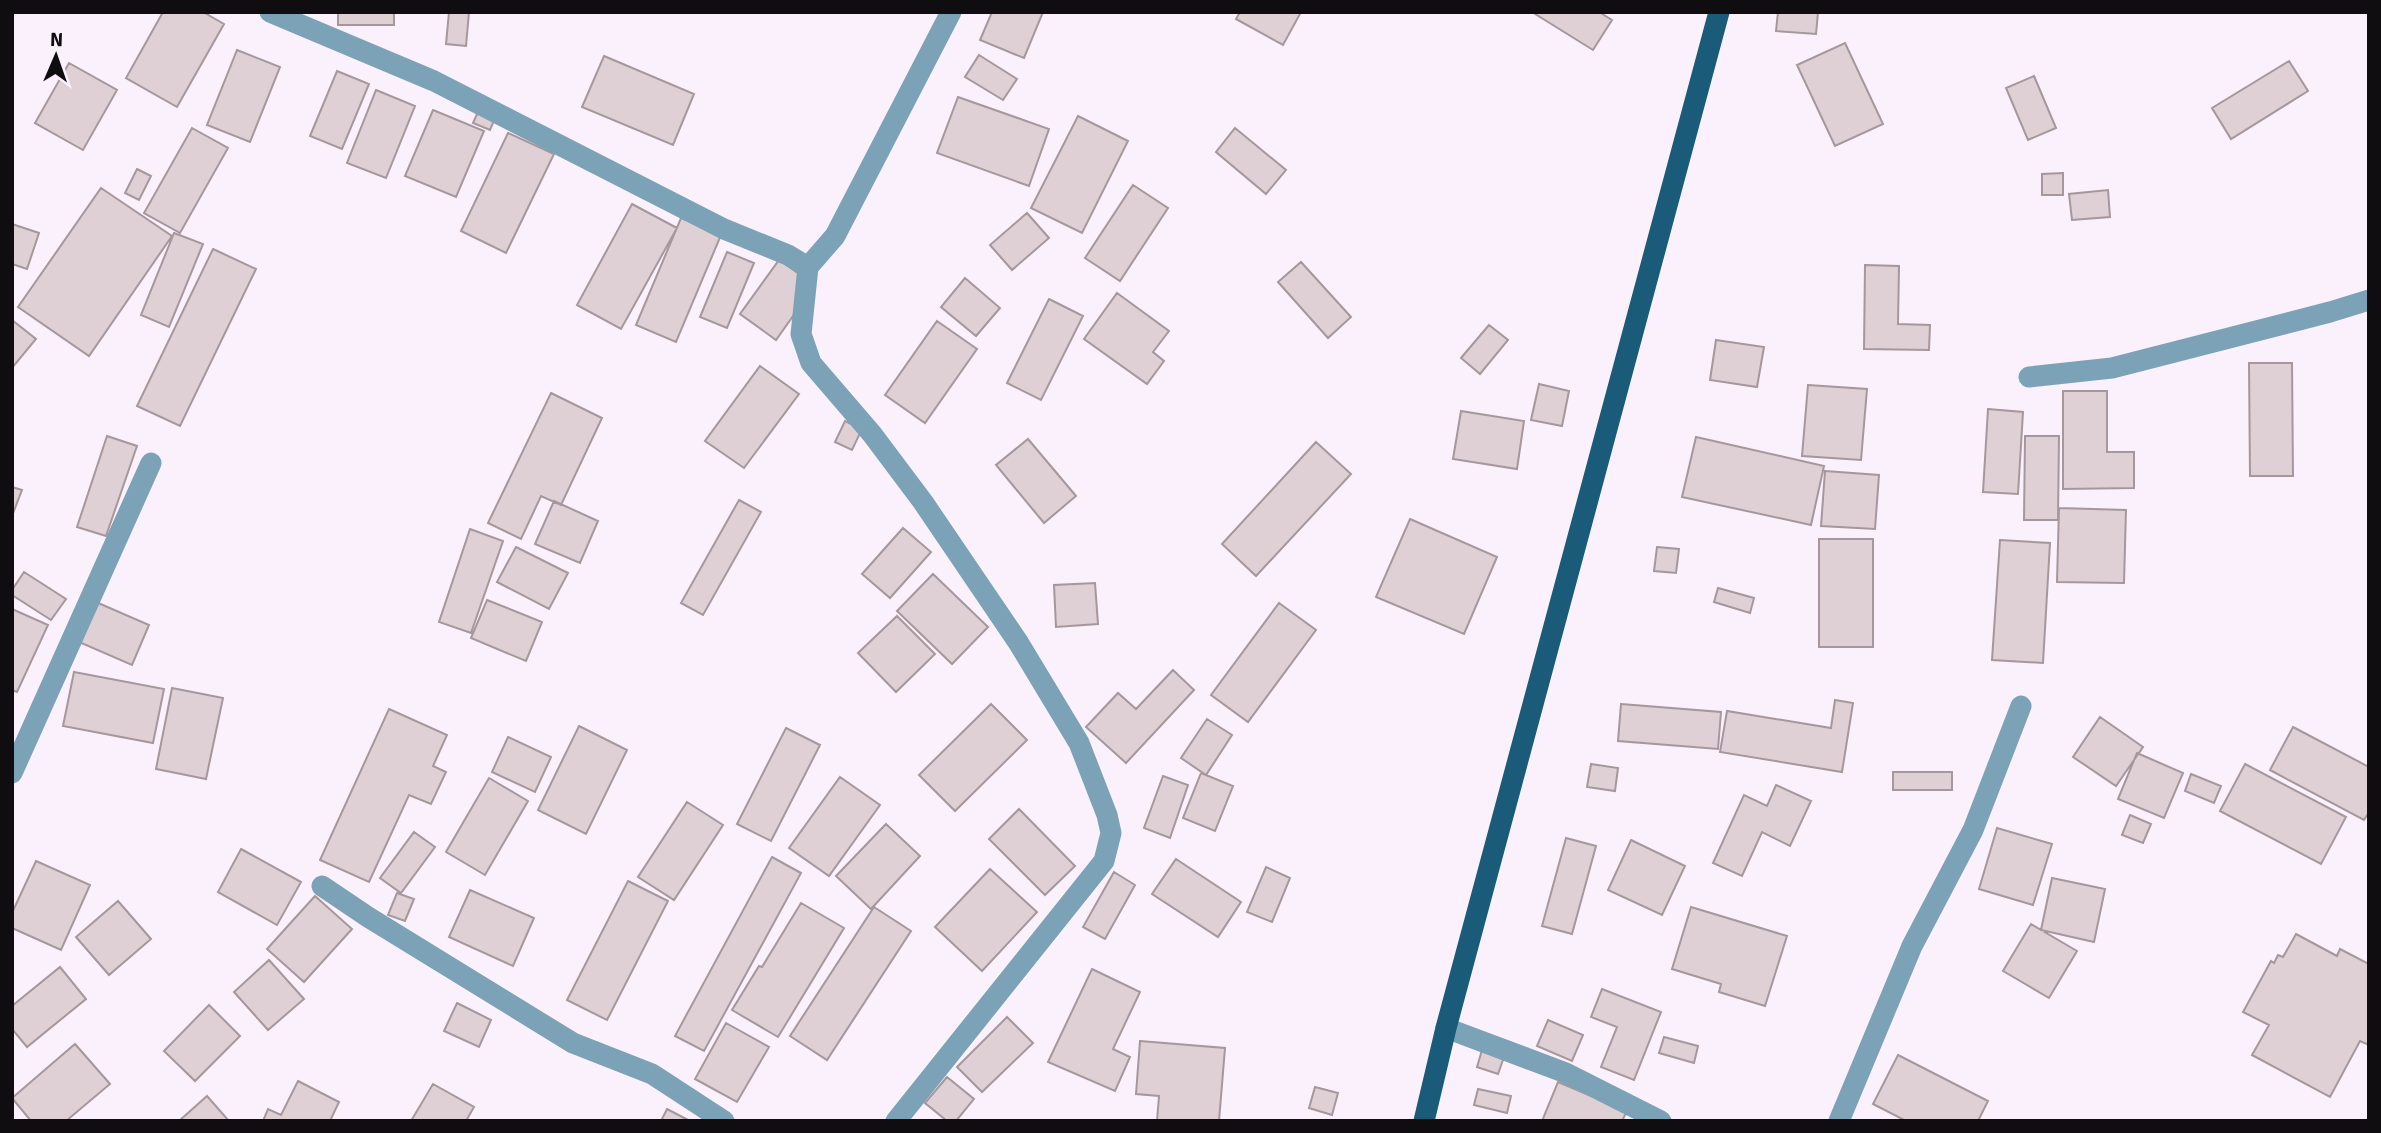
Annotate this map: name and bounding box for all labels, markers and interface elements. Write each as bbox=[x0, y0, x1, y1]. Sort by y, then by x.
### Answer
north arrow bbox=[21, 21, 91, 91]
text: N bbox=[50, 28, 64, 52]

